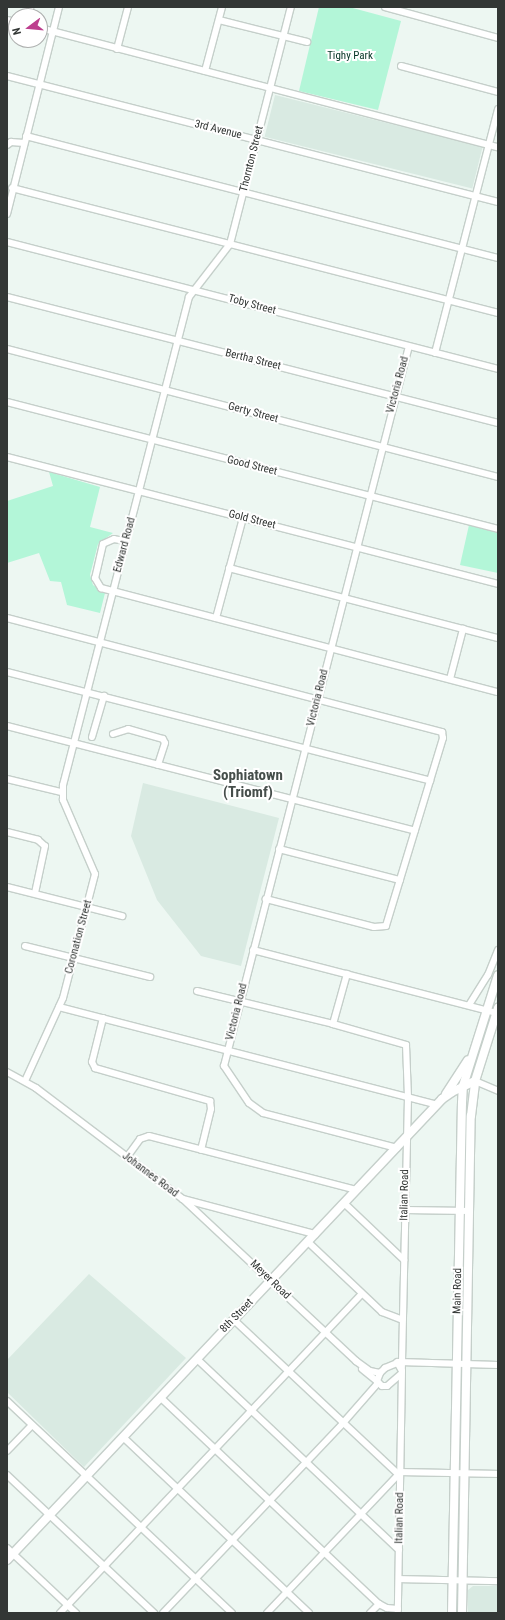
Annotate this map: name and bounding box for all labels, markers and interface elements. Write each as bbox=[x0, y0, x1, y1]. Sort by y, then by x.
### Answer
north arrow bbox=[8, 8, 48, 48]
text: N bbox=[10, 26, 24, 36]
park label: Tighy Park bbox=[327, 49, 373, 63]
street label: 3rd Avenue bbox=[193, 118, 243, 142]
street label: Thornton Street bbox=[237, 125, 267, 193]
street label: Toby Street bbox=[227, 292, 277, 318]
street label: Bertha Street bbox=[224, 347, 282, 373]
street label: Victoria Road bbox=[384, 355, 412, 415]
street label: Gerty Street bbox=[226, 400, 280, 426]
street label: Good Street bbox=[226, 453, 278, 479]
street label: Gold Street bbox=[227, 508, 277, 532]
street label: Edward Road bbox=[111, 516, 139, 574]
street label: Victoria Road bbox=[305, 668, 331, 728]
district label: Sophiatown (Triomf) bbox=[213, 766, 283, 801]
street label: Coronation Street bbox=[63, 899, 95, 975]
street label: Victoria Road bbox=[224, 982, 250, 1042]
street label: Johannes Road bbox=[119, 1150, 181, 1200]
street label: Italian Road bbox=[398, 1169, 412, 1221]
street label: Meyer Road bbox=[247, 1258, 293, 1302]
street label: Main Road bbox=[451, 1268, 465, 1314]
street label: 8th Street bbox=[218, 1296, 256, 1336]
street label: Italian Road bbox=[393, 1492, 407, 1544]

